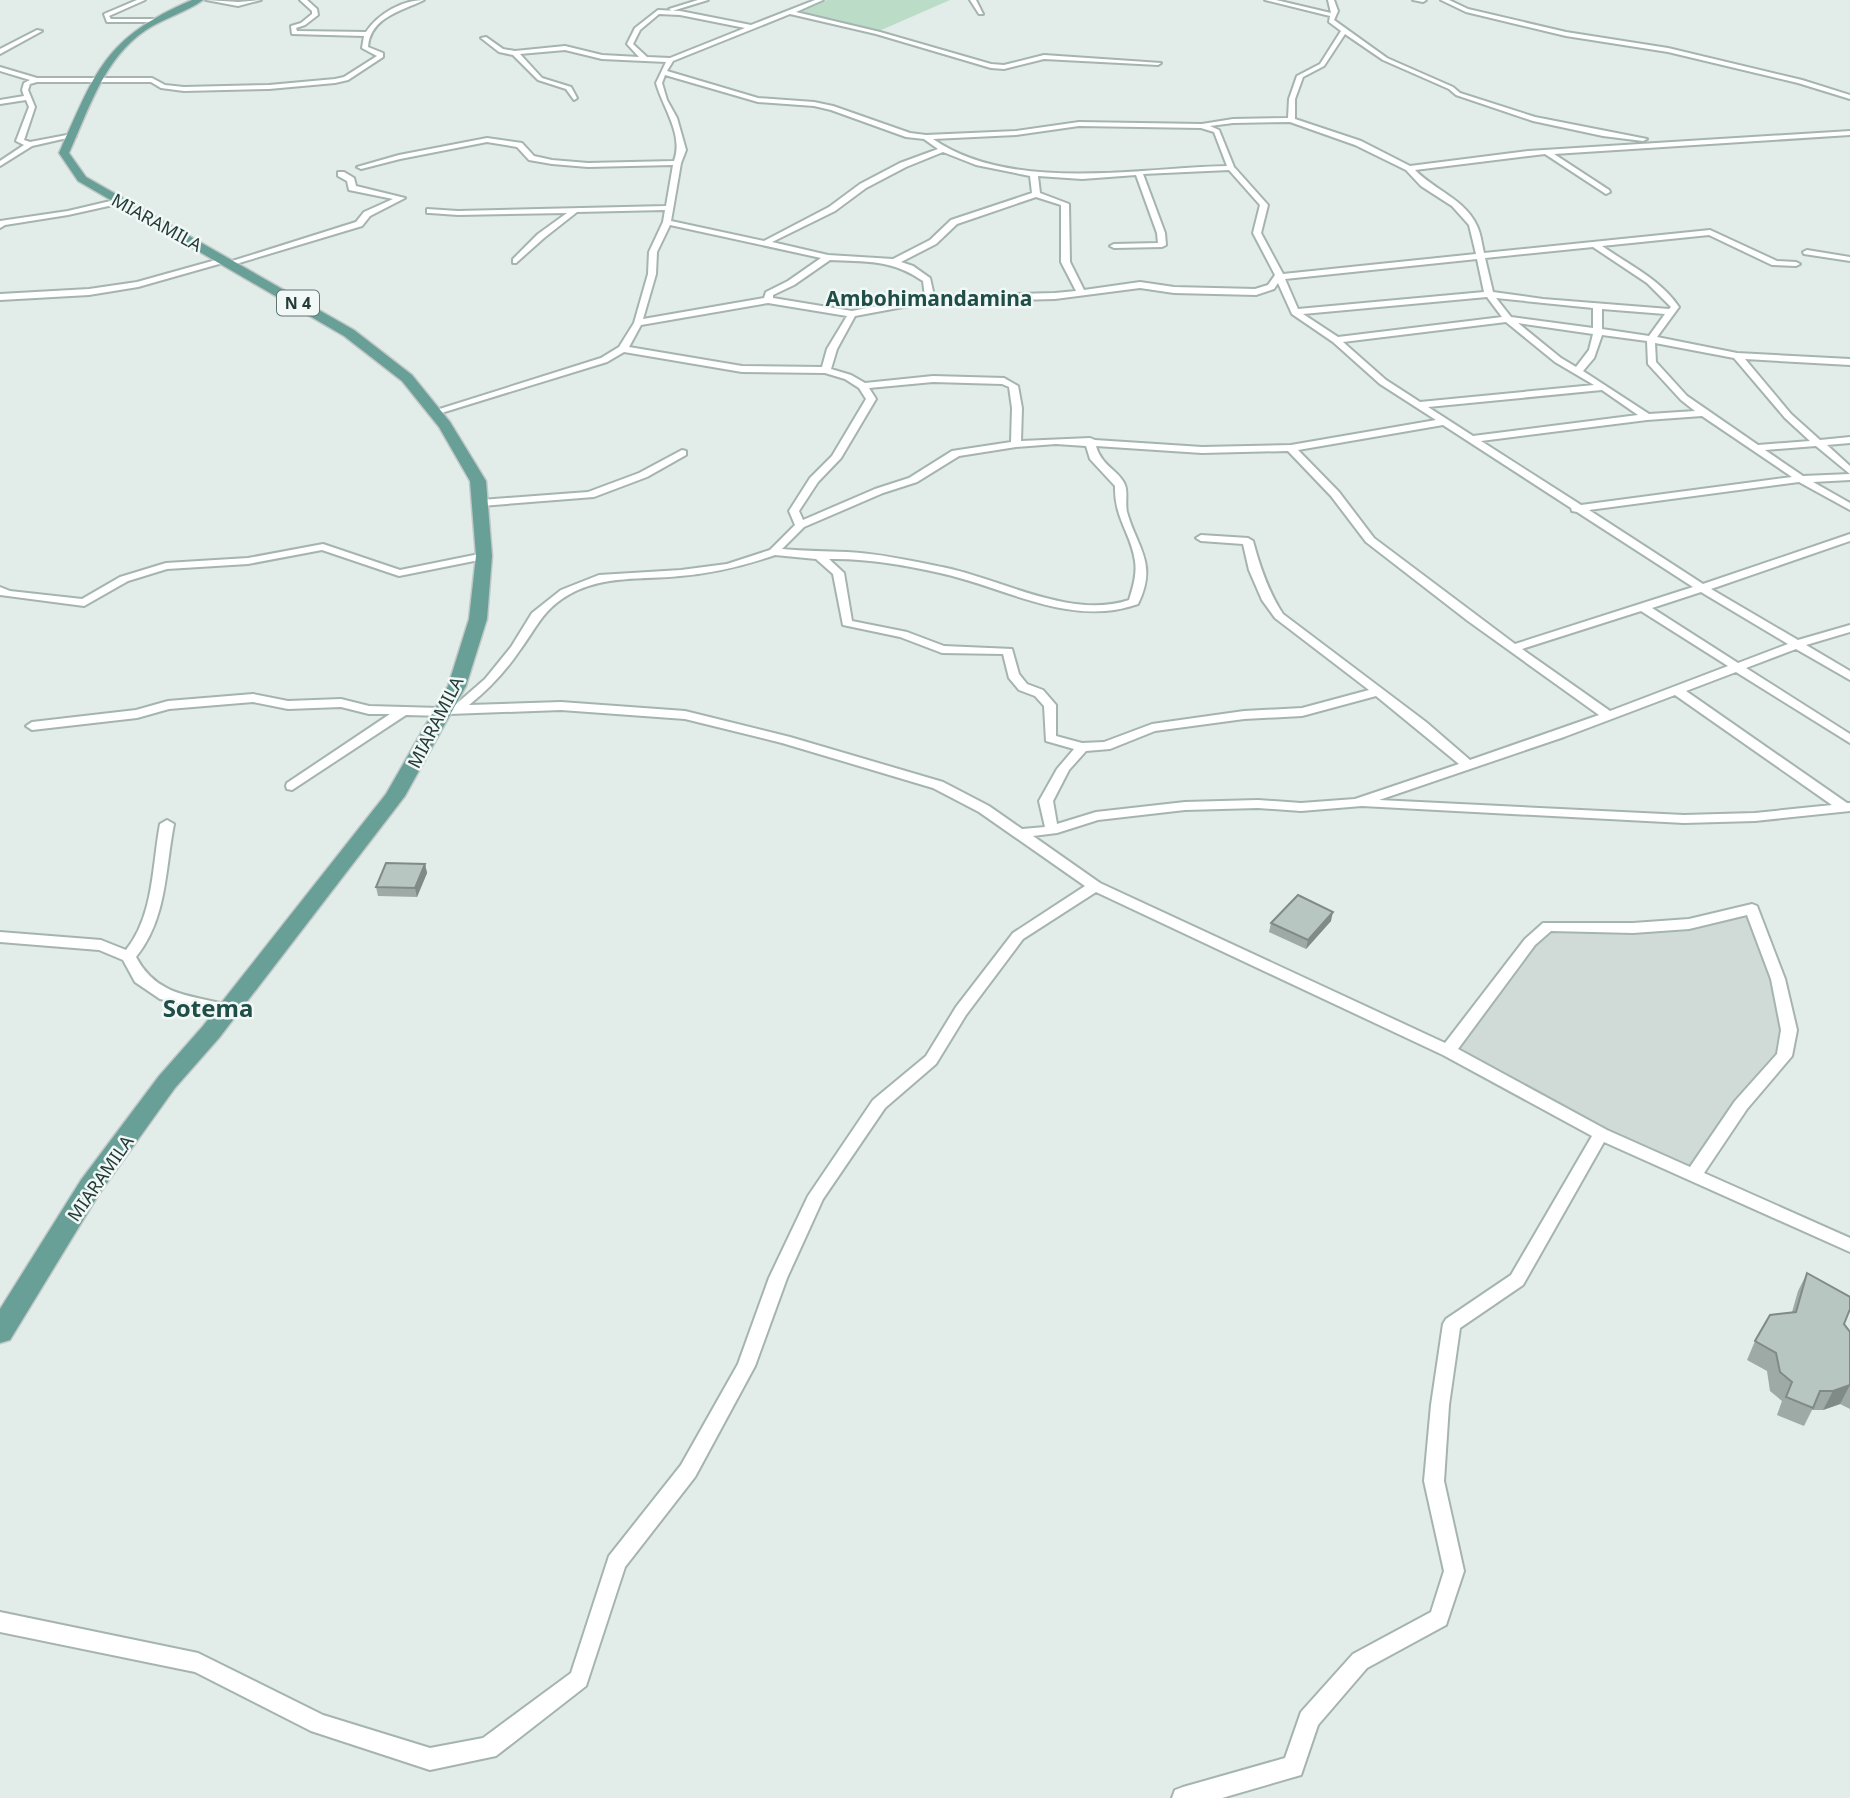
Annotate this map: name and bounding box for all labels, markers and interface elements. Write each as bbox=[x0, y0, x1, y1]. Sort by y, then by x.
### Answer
street label: MIARAMILA bbox=[107, 187, 207, 257]
district label: Ambohimandamina bbox=[826, 284, 1032, 312]
road number: N 4 bbox=[277, 290, 319, 316]
street label: MIARAMILA bbox=[402, 672, 469, 772]
district label: Sotema bbox=[163, 991, 253, 1024]
street label: MIARAMILA bbox=[61, 1130, 139, 1226]

